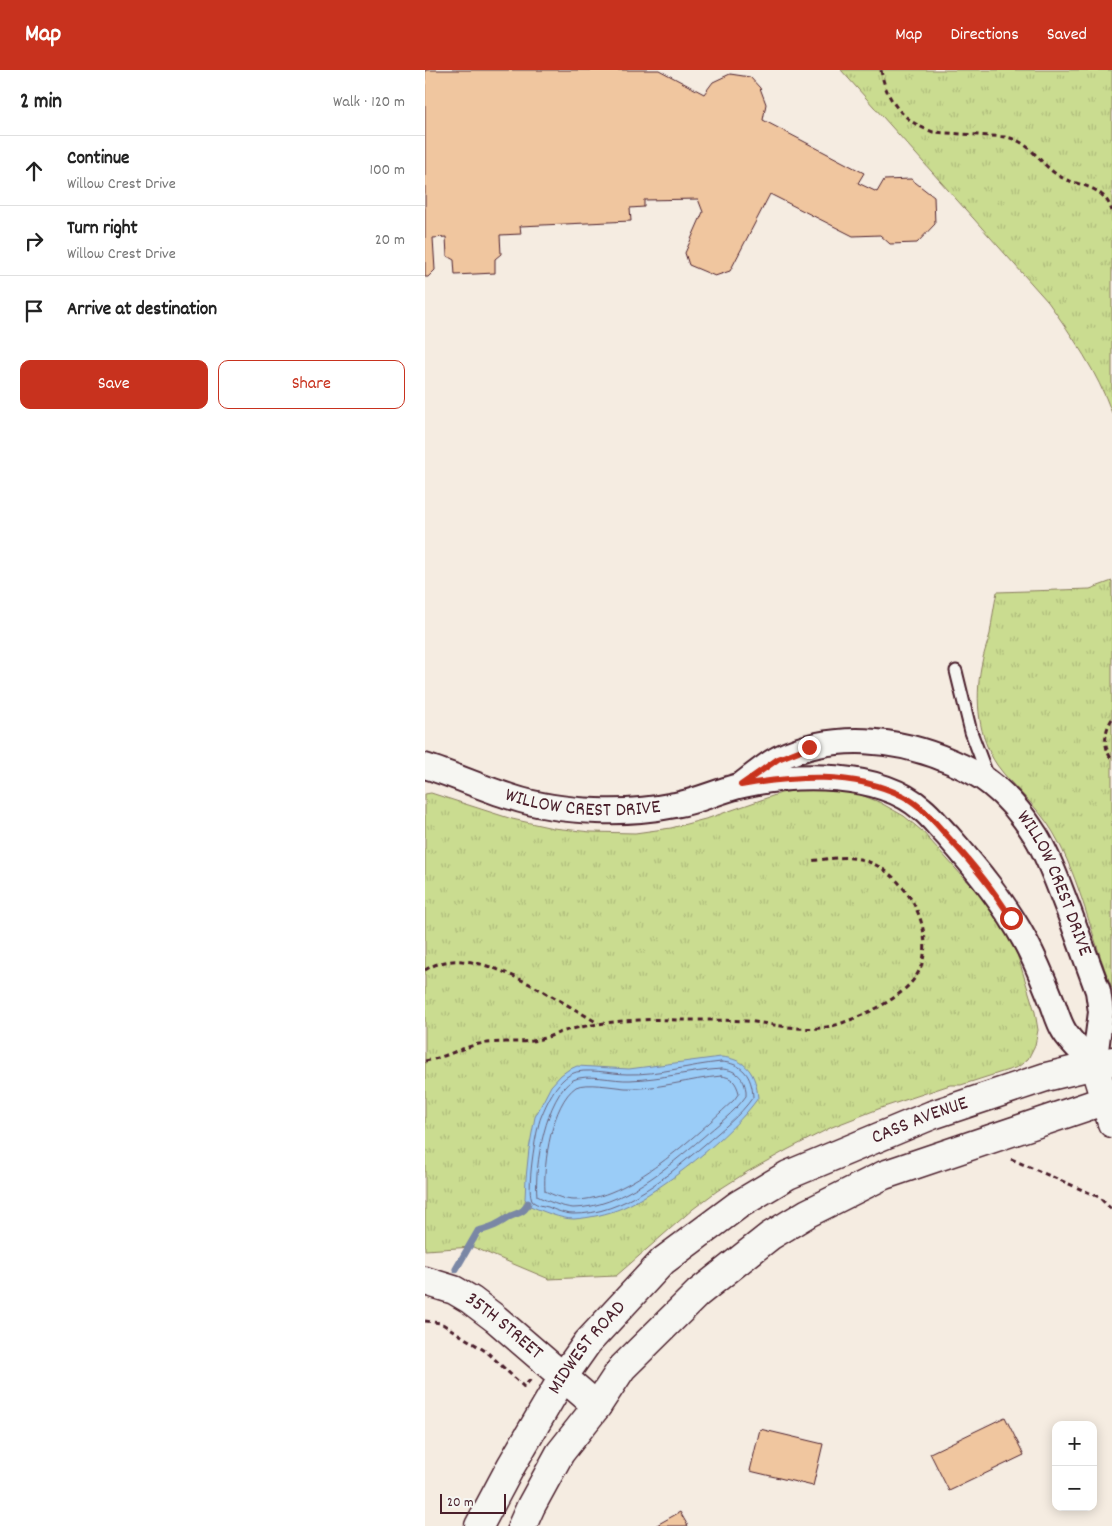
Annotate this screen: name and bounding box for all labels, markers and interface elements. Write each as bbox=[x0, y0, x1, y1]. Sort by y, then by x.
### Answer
text: Map bbox=[25, 18, 61, 52]
text: Map bbox=[895, 23, 922, 48]
text: Directions bbox=[950, 23, 1019, 48]
text: Saved bbox=[1047, 23, 1087, 48]
text: 2 min bbox=[20, 88, 62, 118]
text: Walk · 120 m bbox=[333, 91, 405, 114]
text: Continue bbox=[67, 146, 129, 173]
icon: ahead bbox=[20, 157, 48, 185]
text: 100 m bbox=[369, 159, 405, 182]
text: Willow Crest Drive bbox=[67, 173, 176, 196]
text: Turn right bbox=[67, 216, 138, 243]
icon: right bbox=[20, 227, 48, 255]
text: 20 m bbox=[375, 229, 405, 252]
text: Willow Crest Drive bbox=[67, 243, 176, 266]
icon: arrive bbox=[20, 297, 48, 325]
text: Arrive at destination bbox=[67, 297, 217, 324]
button: Save bbox=[20, 360, 208, 409]
button: Share bbox=[218, 360, 405, 409]
route end bbox=[798, 736, 821, 759]
street label: WILLOW CREST DRIVE bbox=[501, 782, 662, 825]
street label: WILLOW CREST DRIVE bbox=[1009, 805, 1098, 960]
route start bbox=[1000, 907, 1023, 930]
street label: CASS AVENUE bbox=[867, 1090, 972, 1153]
street label: 35TH STREET bbox=[460, 1285, 549, 1367]
street label: MIDWEST ROAD bbox=[542, 1295, 633, 1400]
map controls bbox=[1052, 1421, 1097, 1511]
button: + bbox=[1052, 1421, 1097, 1466]
button: − bbox=[1052, 1466, 1097, 1511]
scale bar bbox=[440, 1491, 506, 1514]
text: 20 m bbox=[447, 1493, 474, 1513]

